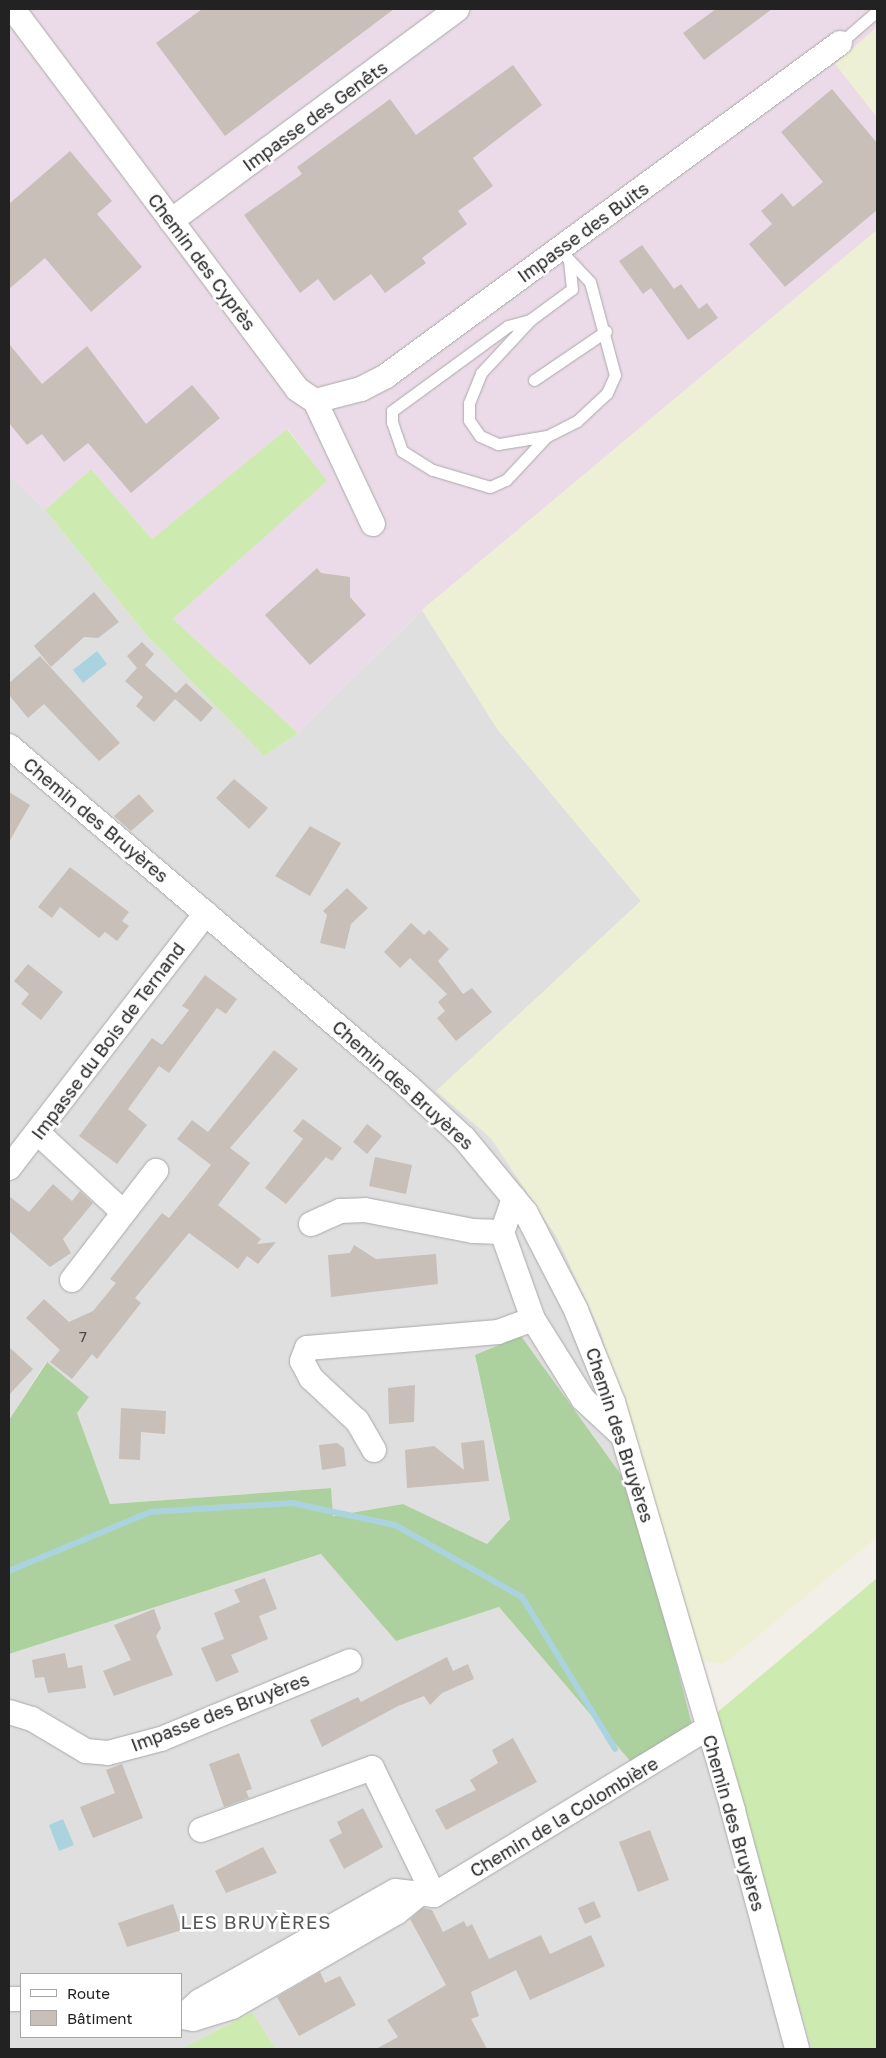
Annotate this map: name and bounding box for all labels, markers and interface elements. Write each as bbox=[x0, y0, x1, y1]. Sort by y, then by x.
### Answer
street label: Impasse des Genêts bbox=[238, 56, 392, 176]
street label: Impasse des Buits bbox=[513, 177, 653, 287]
street label: Chemin des Cyprès bbox=[143, 189, 261, 335]
street label: Chemin des Bruyères bbox=[19, 753, 173, 887]
street label: Impasse du Bois de Ternand bbox=[27, 938, 189, 1144]
street label: Chemin des Bruyères bbox=[328, 1016, 478, 1154]
house number: 7 bbox=[79, 1328, 87, 1346]
street label: Chemin des Bruyères bbox=[582, 1345, 658, 1525]
street label: Impasse des Bruyères bbox=[128, 1668, 312, 1756]
street label: Chemin des Bruyères bbox=[698, 1732, 770, 1914]
street label: Chemin de la Colombière bbox=[466, 1752, 662, 1882]
district label: LES BRUYÈRES bbox=[179, 1911, 333, 1933]
legend bbox=[20, 1973, 182, 2038]
text: Route bbox=[67, 1984, 110, 2002]
text: Bâtiment bbox=[67, 2009, 132, 2027]

